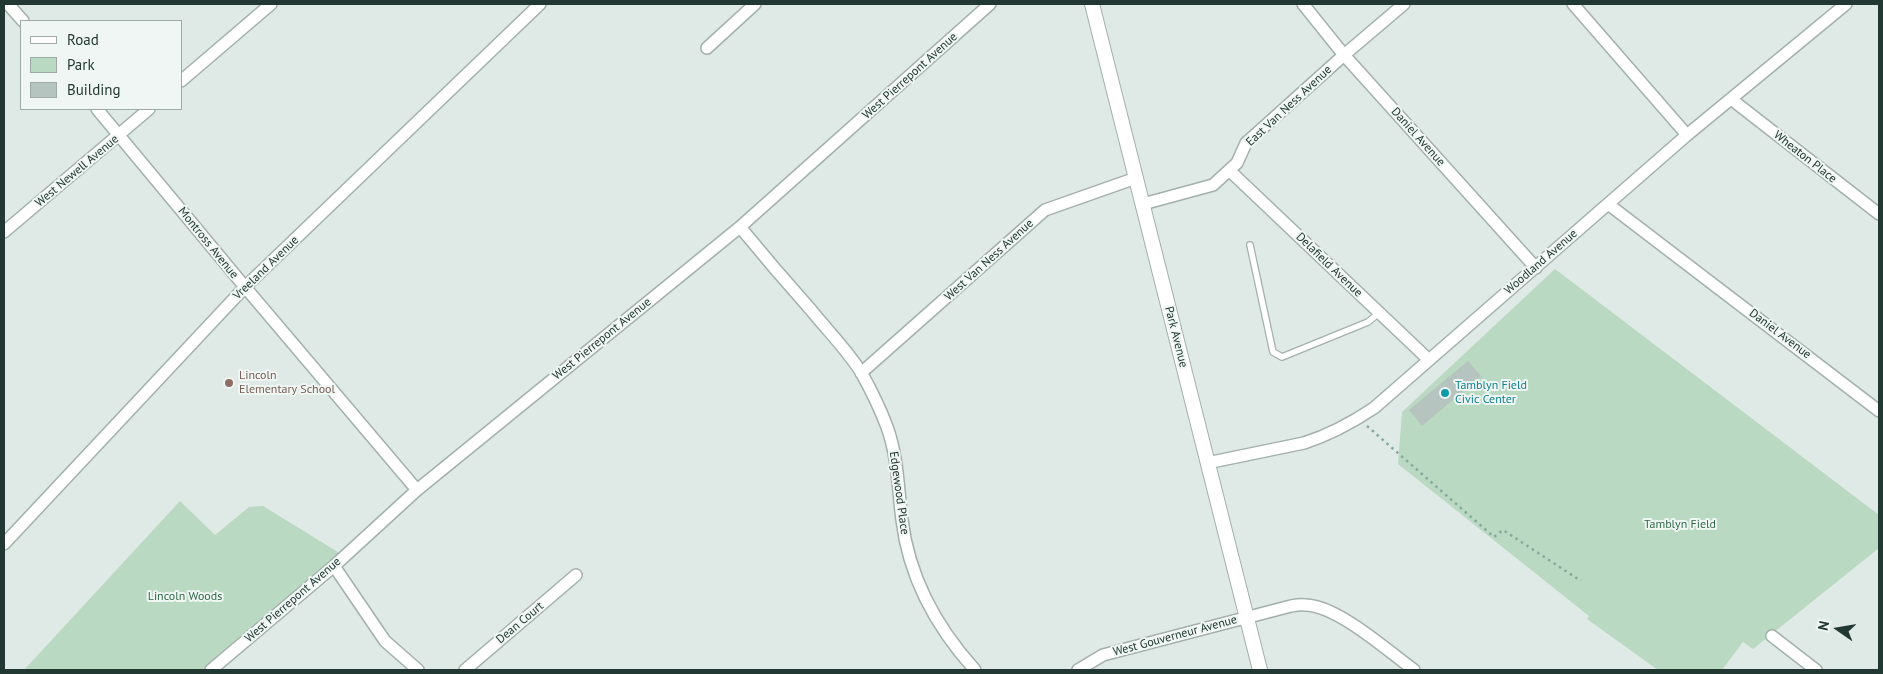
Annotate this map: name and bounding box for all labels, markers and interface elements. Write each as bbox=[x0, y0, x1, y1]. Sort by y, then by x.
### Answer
legend bbox=[20, 20, 182, 110]
text: Road bbox=[67, 30, 99, 49]
street label: West Pierrepont Avenue bbox=[860, 30, 960, 122]
text: Park bbox=[67, 55, 95, 74]
street label: East Van Ness Avenue bbox=[1243, 63, 1335, 149]
text: Building bbox=[67, 80, 121, 99]
street label: Daniel Avenue bbox=[1388, 105, 1448, 169]
street label: Wheaton Place bbox=[1771, 128, 1839, 186]
street label: West Newell Avenue bbox=[32, 132, 122, 210]
street label: Montross Avenue bbox=[175, 204, 241, 282]
street label: West Van Ness Avenue bbox=[942, 216, 1036, 304]
street label: Woodland Avenue bbox=[1502, 226, 1580, 298]
street label: Delafield Avenue bbox=[1293, 230, 1365, 300]
street label: Vreeland Avenue bbox=[230, 233, 302, 303]
street label: West Pierrepont Avenue bbox=[550, 295, 654, 383]
street label: Park Avenue bbox=[1161, 305, 1191, 369]
street label: Daniel Avenue bbox=[1746, 306, 1814, 362]
place label: Lincoln Elementary School bbox=[239, 369, 335, 397]
marker: Lincoln Elementary School bbox=[223, 377, 235, 389]
place label: Tamblyn Field Civic Center bbox=[1455, 379, 1527, 407]
marker: Tamblyn Field Civic Center bbox=[1439, 387, 1451, 399]
street label: Edgewood Place bbox=[886, 450, 912, 536]
park label: Tamblyn Field bbox=[1644, 518, 1716, 532]
street label: West Pierrepont Avenue bbox=[242, 554, 344, 646]
park label: Lincoln Woods bbox=[148, 590, 222, 604]
street label: Dean Court bbox=[493, 599, 547, 647]
north arrow bbox=[1813, 604, 1863, 654]
street label: West Gouverneur Avenue bbox=[1111, 613, 1239, 659]
text: N bbox=[1814, 619, 1833, 632]

